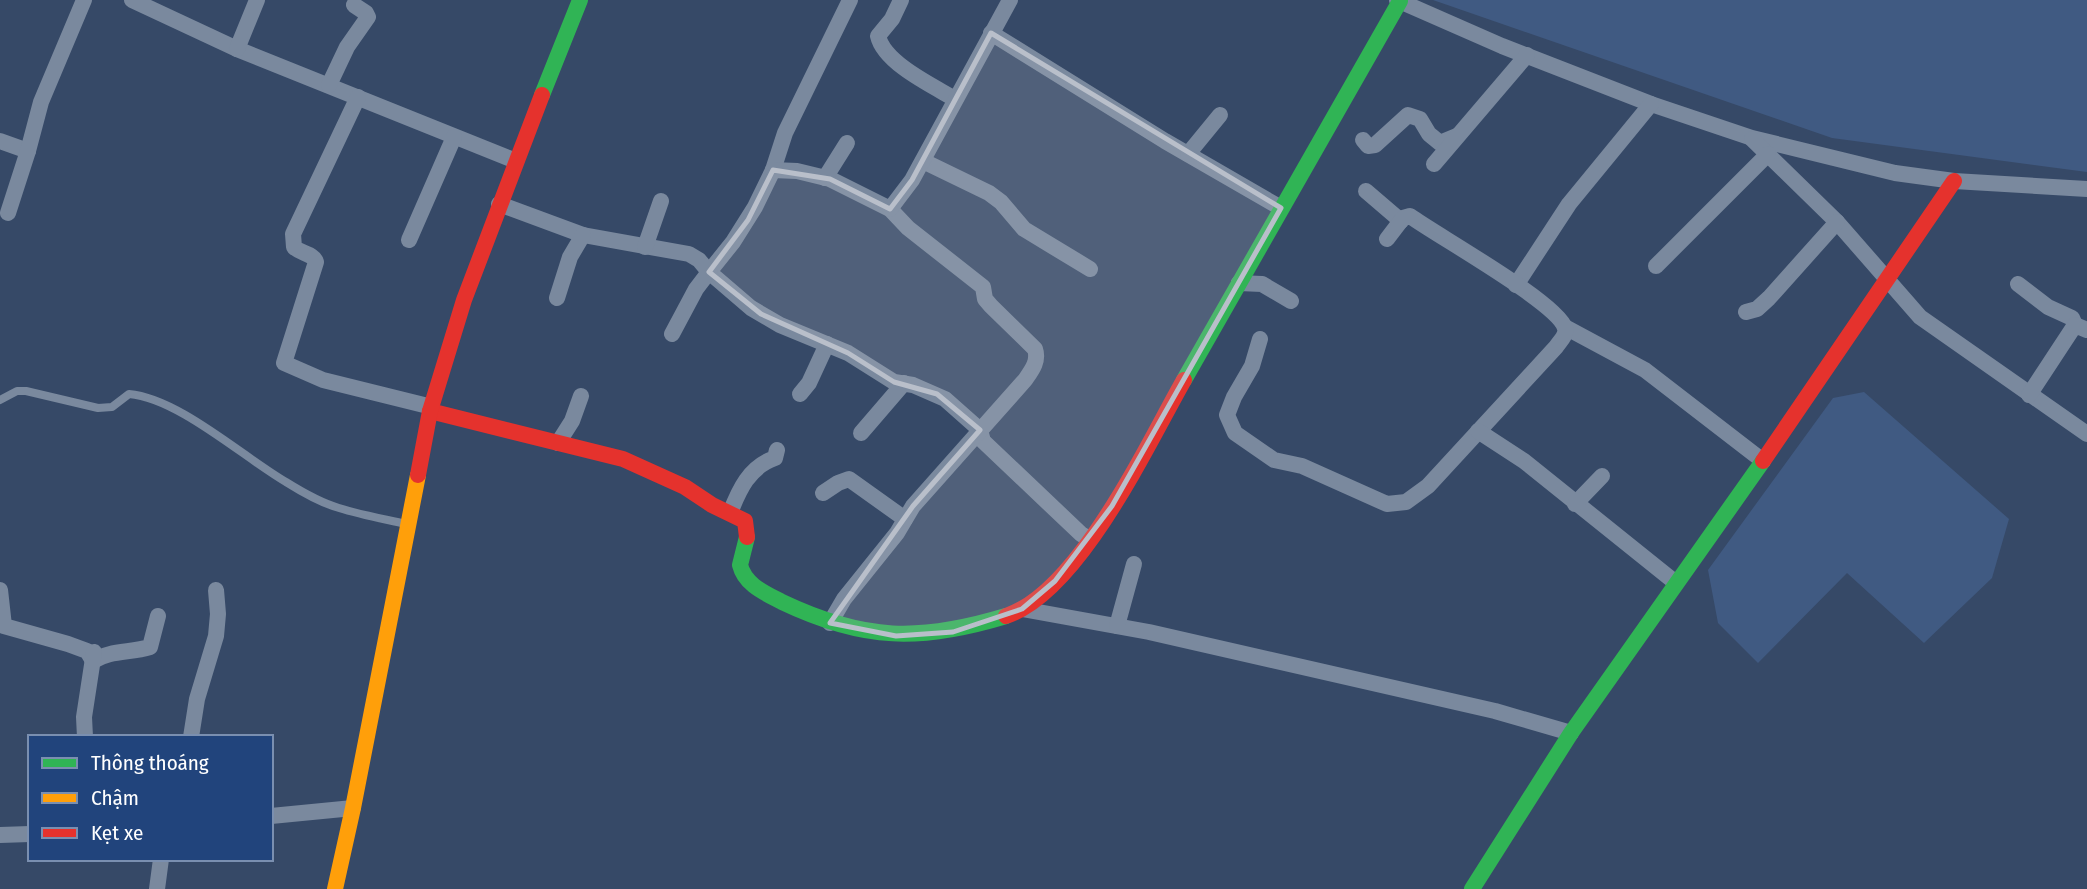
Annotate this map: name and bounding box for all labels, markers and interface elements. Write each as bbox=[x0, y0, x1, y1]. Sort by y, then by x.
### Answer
legend bbox=[28, 735, 273, 861]
text: Thông thoáng bbox=[91, 750, 209, 776]
text: Chậm bbox=[91, 785, 139, 811]
text: Kẹt xe bbox=[91, 820, 143, 846]

